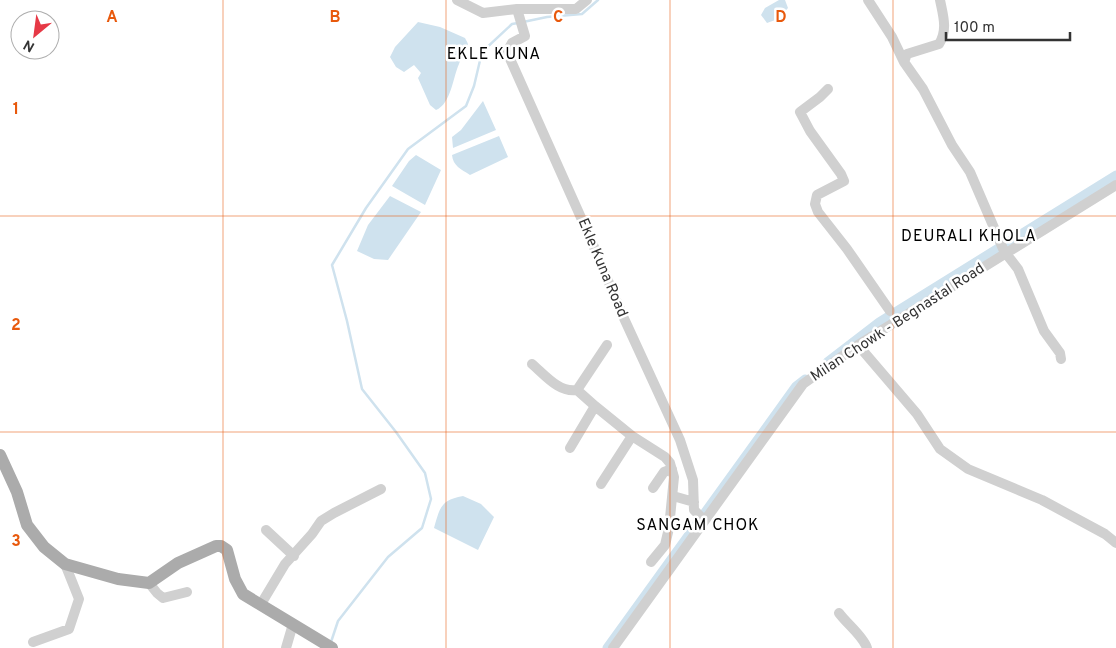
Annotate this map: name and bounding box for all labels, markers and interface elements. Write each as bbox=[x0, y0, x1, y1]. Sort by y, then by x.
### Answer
text: A bbox=[106, 8, 118, 28]
text: B bbox=[329, 8, 341, 28]
text: C bbox=[553, 8, 563, 28]
text: D bbox=[775, 8, 787, 28]
north arrow bbox=[10, 10, 60, 60]
scale bar bbox=[946, 10, 1070, 42]
text: 100 m bbox=[954, 19, 995, 38]
text: N bbox=[21, 35, 38, 55]
district label: EKLE KUNA bbox=[447, 45, 541, 65]
text: 1 bbox=[13, 100, 19, 120]
street label: Ekle Kuna Road bbox=[573, 216, 631, 320]
district label: DEURALI KHOLA bbox=[901, 227, 1037, 247]
street label: Milan Chowk - Begnastal Road bbox=[807, 259, 989, 387]
text: 2 bbox=[11, 316, 21, 336]
district label: SANGAM CHOK bbox=[636, 516, 760, 536]
text: 3 bbox=[11, 532, 21, 552]

